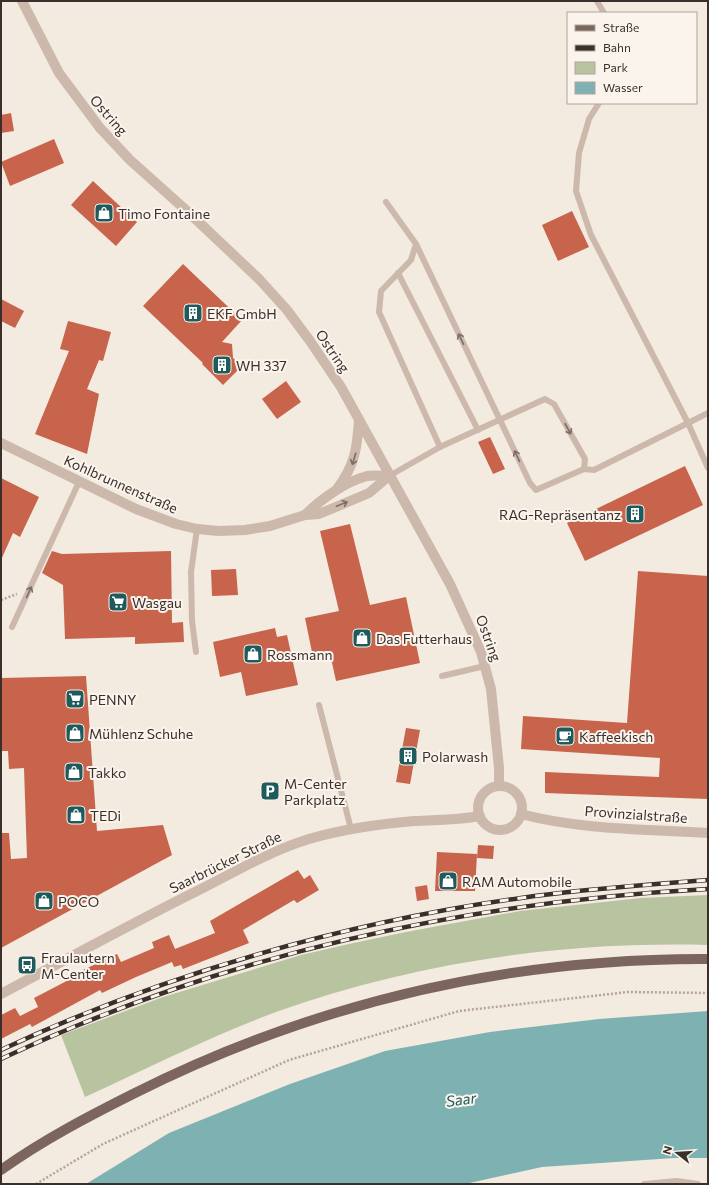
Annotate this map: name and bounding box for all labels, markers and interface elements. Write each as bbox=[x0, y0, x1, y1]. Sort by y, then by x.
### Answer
legend bbox=[567, 12, 697, 104]
text: Straße bbox=[603, 20, 639, 34]
text: Bahn bbox=[603, 40, 631, 54]
text: Park bbox=[603, 60, 629, 74]
text: Wasser bbox=[603, 80, 643, 94]
street label: Ostring bbox=[87, 91, 132, 139]
shop icon: Timo Fontaine bbox=[93, 202, 115, 224]
place label: Timo Fontaine bbox=[118, 205, 210, 222]
building icon: EKF GmbH bbox=[182, 302, 204, 324]
place label: EKF GmbH bbox=[207, 305, 277, 322]
street label: Ostring bbox=[312, 326, 354, 376]
one-way arrow bbox=[457, 333, 464, 345]
building icon: WH 337 bbox=[211, 354, 233, 376]
place label: WH 337 bbox=[236, 357, 287, 374]
one-way arrow bbox=[565, 422, 572, 434]
one-way arrow bbox=[513, 450, 520, 462]
street label: Kohlbrunnenstraße bbox=[61, 451, 181, 517]
one-way arrow bbox=[350, 452, 357, 465]
one-way arrow bbox=[336, 500, 348, 508]
building icon: RAG-Repräsentanz bbox=[624, 503, 646, 525]
place label: RAG-Repräsentanz bbox=[499, 506, 621, 523]
one-way arrow bbox=[26, 586, 33, 598]
supermarket icon: Wasgau bbox=[107, 591, 129, 613]
place label: Wasgau bbox=[132, 594, 182, 611]
street label: Ostring bbox=[473, 612, 505, 664]
shop icon: Das Futterhaus bbox=[351, 627, 373, 649]
place label: Das Futterhaus bbox=[376, 630, 472, 647]
shop icon: Rossmann bbox=[242, 643, 264, 665]
place label: Rossmann bbox=[267, 646, 332, 663]
supermarket icon: PENNY bbox=[64, 688, 86, 710]
place label: PENNY bbox=[89, 691, 136, 708]
shop icon: Mühlenz Schuhe bbox=[64, 722, 86, 744]
place label: Mühlenz Schuhe bbox=[89, 725, 193, 742]
cafe icon: Kaffeekisch bbox=[554, 725, 576, 747]
place label: Kaffeekisch bbox=[579, 728, 653, 745]
building icon: Polarwash bbox=[397, 745, 419, 767]
place label: Polarwash bbox=[422, 748, 488, 765]
shop icon: Takko bbox=[63, 761, 85, 783]
place label: Takko bbox=[88, 764, 126, 781]
place label: M-Center Parkplatz bbox=[284, 775, 347, 808]
parking icon: M-Center Parkplatz bbox=[259, 780, 281, 802]
street label: Provinzialstraße bbox=[584, 802, 688, 826]
shop icon: TEDi bbox=[65, 804, 87, 826]
place label: TEDi bbox=[90, 807, 121, 824]
street label: Saarbrücker Straße bbox=[166, 828, 284, 896]
shop icon: RAM Automobile bbox=[437, 870, 459, 892]
place label: RAM Automobile bbox=[462, 873, 572, 890]
shop icon: POCO bbox=[33, 890, 55, 912]
place label: POCO bbox=[58, 893, 99, 910]
place label: Fraulautern M-Center bbox=[41, 949, 115, 982]
bus stop icon: Fraulautern M-Center bbox=[16, 954, 38, 976]
water label: Saar bbox=[445, 1088, 478, 1110]
north arrow bbox=[657, 1133, 697, 1173]
text: N bbox=[660, 1144, 674, 1156]

